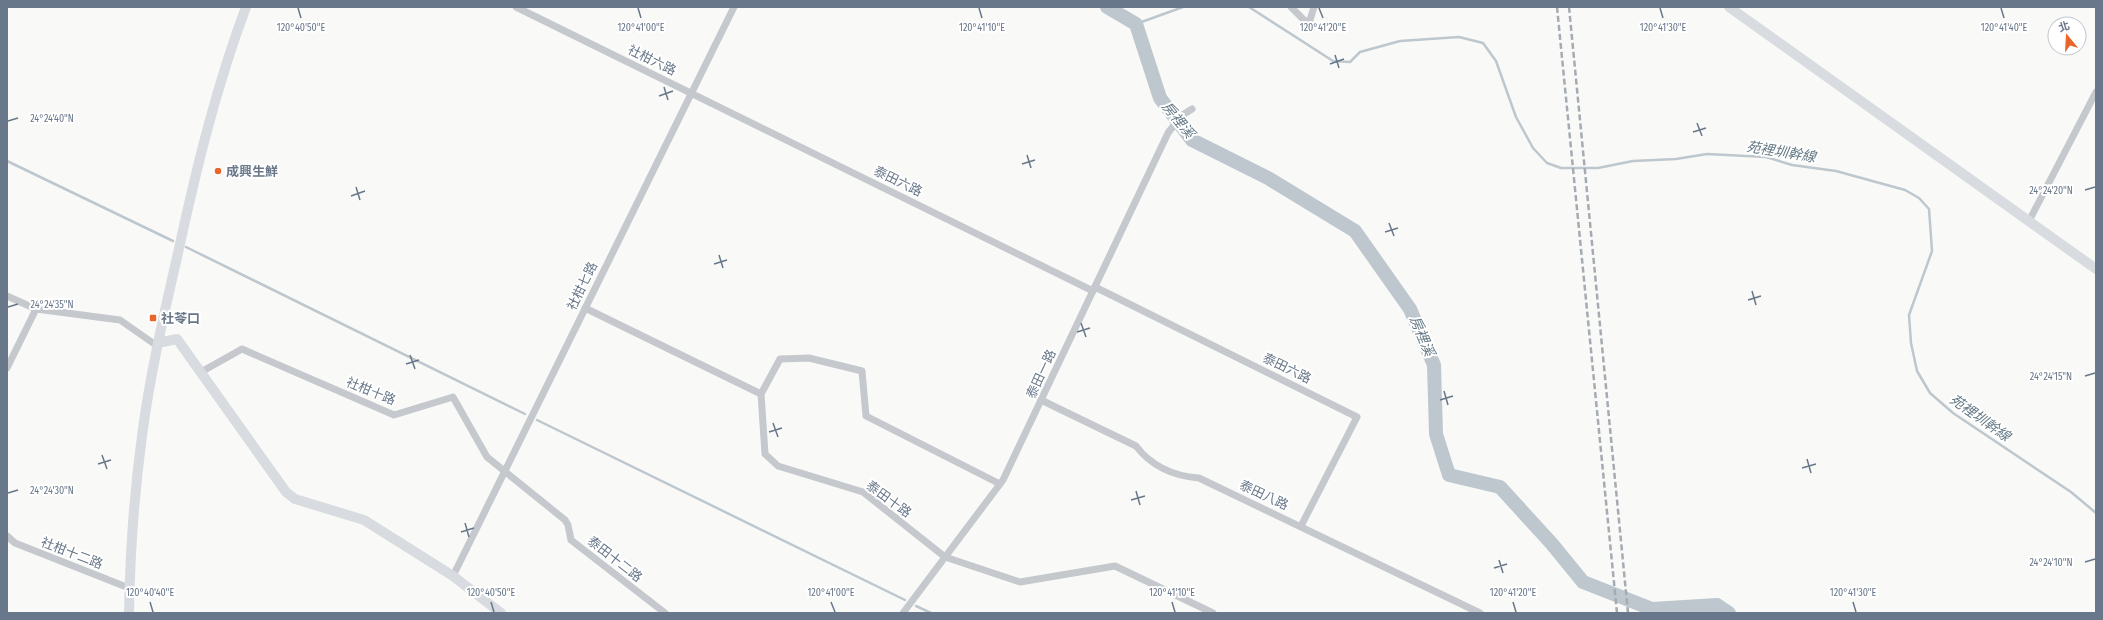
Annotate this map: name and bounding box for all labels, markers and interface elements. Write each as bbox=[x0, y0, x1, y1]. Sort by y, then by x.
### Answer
north arrow bbox=[2047, 16, 2087, 56]
text: 北 bbox=[2057, 19, 2071, 35]
text: 120°40'50"E bbox=[277, 22, 325, 34]
text: 120°41'00"E bbox=[617, 22, 665, 34]
text: 120°41'10"E bbox=[959, 22, 1005, 34]
text: 120°41'20"E bbox=[1300, 22, 1347, 34]
text: 120°41'30"E bbox=[1640, 22, 1687, 34]
text: 120°41'40"E bbox=[1981, 22, 2028, 34]
street label: 社柑六路 bbox=[625, 42, 679, 78]
water label: 房裡溪 bbox=[1158, 98, 1199, 143]
text: 24°24'40"N bbox=[30, 113, 74, 125]
water label: 苑裡圳幹線 bbox=[1745, 138, 1819, 166]
street label: 泰田六路 bbox=[871, 163, 925, 199]
place label: 成興生鮮 bbox=[226, 164, 278, 179]
marker: 成興生鮮 bbox=[213, 166, 223, 176]
text: 24°24'20"N bbox=[2029, 185, 2073, 197]
street label: 社柑七路 bbox=[564, 259, 600, 313]
text: 24°24'35"N bbox=[31, 299, 73, 311]
place label: 社苓口 bbox=[161, 311, 200, 326]
marker: 社苓口 bbox=[148, 313, 158, 323]
water label: 房裡溪 bbox=[1406, 313, 1439, 360]
street label: 泰田一路 bbox=[1023, 347, 1059, 401]
street label: 泰田六路 bbox=[1260, 350, 1314, 386]
text: 24°24'15"N bbox=[2030, 371, 2072, 383]
street label: 社柑十路 bbox=[344, 374, 398, 408]
water label: 苑裡圳幹線 bbox=[1946, 391, 2015, 446]
street label: 泰田八路 bbox=[1237, 477, 1291, 513]
street label: 泰田十路 bbox=[864, 478, 914, 520]
text: 24°24'30"N bbox=[30, 485, 74, 497]
street label: 泰田十二路 bbox=[585, 533, 645, 585]
street label: 社柑十二路 bbox=[39, 534, 105, 572]
text: 24°24'10"N bbox=[2029, 557, 2073, 569]
text: 120°40'40"E bbox=[126, 587, 174, 599]
text: 120°40'50"E bbox=[467, 587, 515, 599]
text: 120°41'00"E bbox=[807, 587, 855, 599]
text: 120°41'10"E bbox=[1149, 587, 1195, 599]
text: 120°41'20"E bbox=[1490, 587, 1537, 599]
text: 120°41'30"E bbox=[1830, 587, 1877, 599]

